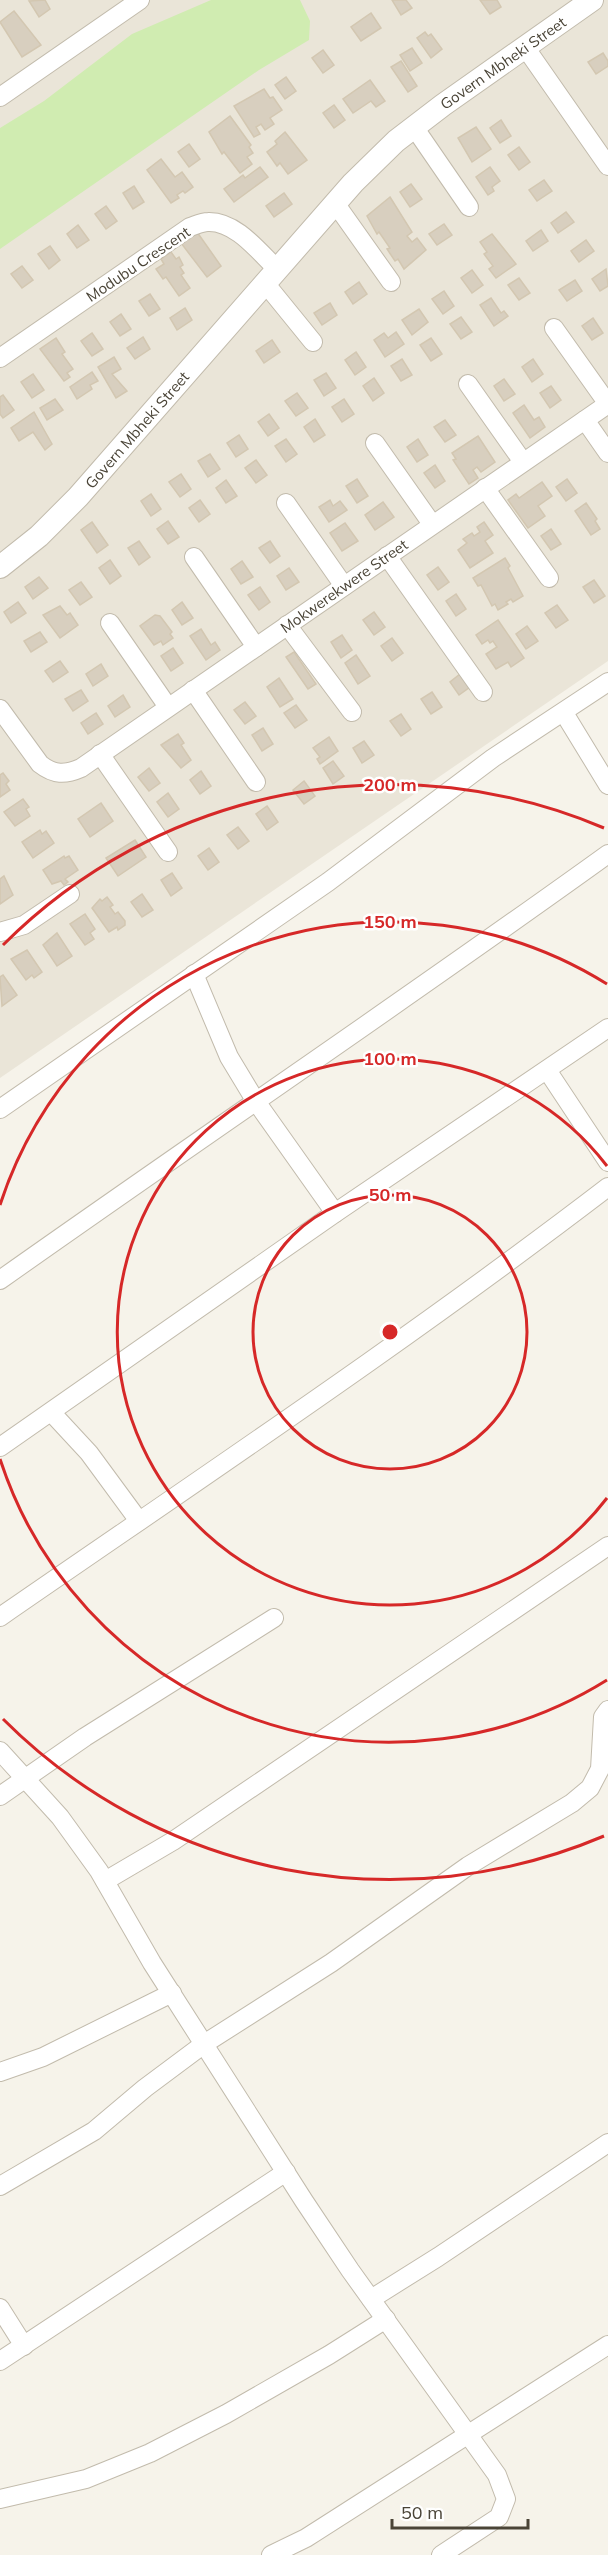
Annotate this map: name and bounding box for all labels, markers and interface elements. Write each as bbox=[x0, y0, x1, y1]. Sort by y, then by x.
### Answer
street label: Govern Mbheki Street bbox=[436, 12, 570, 114]
street label: Modubu Crescent bbox=[82, 222, 194, 306]
street label: Govern Mbheki Street bbox=[81, 368, 193, 492]
street label: Mokwerekwere Street bbox=[277, 535, 411, 637]
text: 200 m bbox=[363, 773, 417, 796]
text: 150 m bbox=[363, 910, 417, 933]
text: 100 m bbox=[363, 1047, 417, 1070]
text: 50 m bbox=[369, 1183, 411, 1206]
centre of rings bbox=[380, 1322, 400, 1342]
scale bar bbox=[392, 2492, 528, 2530]
text: 50 m bbox=[401, 2501, 443, 2524]

